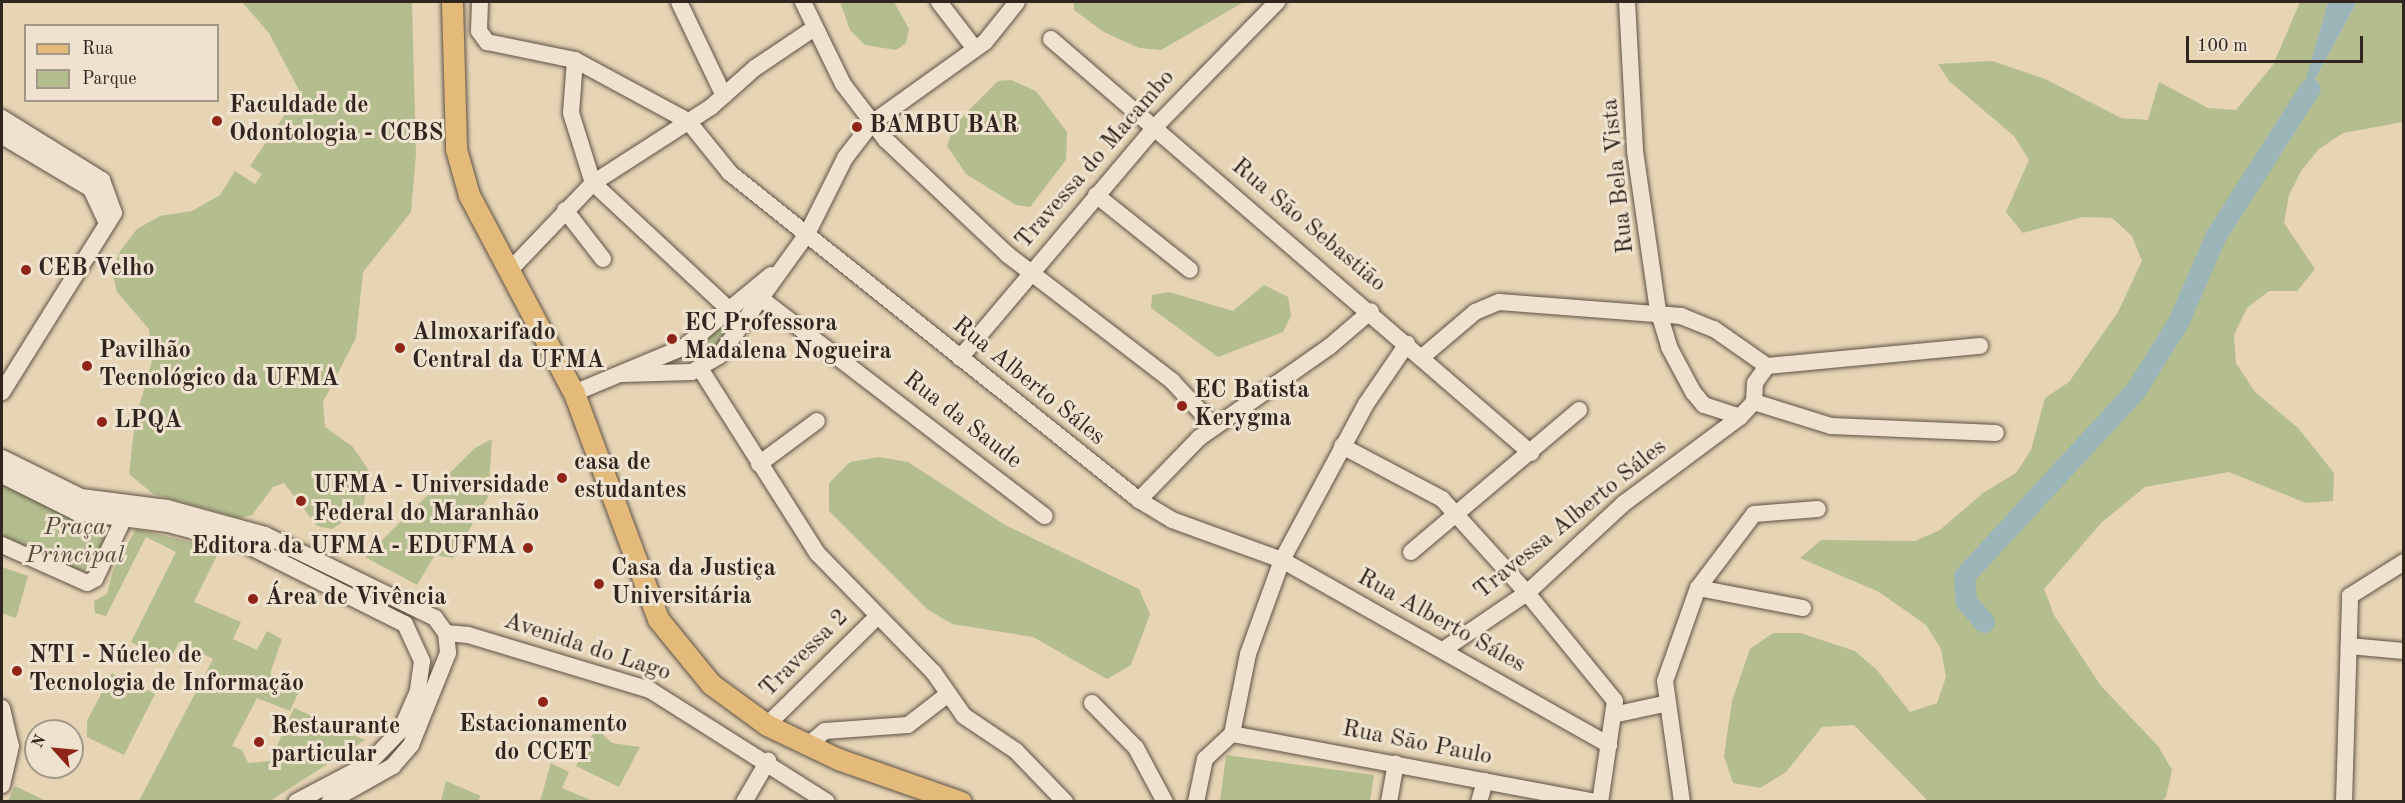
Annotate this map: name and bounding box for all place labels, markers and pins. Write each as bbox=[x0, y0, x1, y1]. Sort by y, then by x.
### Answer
place label: Faculdade de Odontologia - CCBS bbox=[229, 93, 443, 149]
place label: BAMBU BAR bbox=[869, 113, 1019, 141]
marker: Faculdade de Odontologia - CCBS bbox=[210, 114, 224, 128]
marker: BAMBU BAR bbox=[850, 120, 864, 134]
place label: CEB Velho bbox=[38, 256, 155, 284]
marker: CEB Velho bbox=[19, 263, 33, 277]
place label: EC Professora Madalena Nogueira bbox=[684, 311, 892, 367]
place label: Almoxarifado Central da UFMA bbox=[412, 320, 604, 376]
marker: EC Professora Madalena Nogueira bbox=[665, 332, 679, 346]
place label: Pavilhão Tecnológico da UFMA bbox=[99, 338, 339, 394]
marker: Almoxarifado Central da UFMA bbox=[393, 341, 407, 355]
marker: Pavilhão Tecnológico da UFMA bbox=[80, 359, 94, 373]
place label: EC Batista Kerygma bbox=[1194, 378, 1309, 434]
marker: EC Batista Kerygma bbox=[1175, 399, 1189, 413]
place label: LPQA bbox=[114, 408, 182, 436]
marker: LPQA bbox=[95, 415, 109, 429]
place label: casa de estudantes bbox=[574, 450, 686, 506]
marker: casa de estudantes bbox=[555, 471, 569, 485]
place label: UFMA - Universidade Federal do Maranhão bbox=[313, 473, 549, 529]
marker: UFMA - Universidade Federal do Maranhão bbox=[294, 494, 308, 508]
place label: Editora da UFMA - EDUFMA bbox=[191, 534, 516, 562]
marker: Editora da UFMA - EDUFMA bbox=[521, 541, 535, 555]
place label: Casa da Justiça Universitária bbox=[611, 556, 776, 612]
marker: Casa da Justiça Universitária bbox=[592, 577, 606, 591]
place label: Área de Vivência bbox=[265, 585, 446, 613]
marker: Área de Vivência bbox=[246, 592, 260, 606]
place label: NTI - Núcleo de Tecnologia de Informação bbox=[29, 643, 304, 699]
marker: NTI - Núcleo de Tecnologia de Informação bbox=[10, 664, 24, 678]
marker: Estacionamento do CCET bbox=[536, 695, 550, 709]
place label: Estacionamento do CCET bbox=[459, 712, 627, 768]
place label: Restaurante particular bbox=[271, 714, 400, 770]
marker: Restaurante particular bbox=[252, 735, 266, 749]

